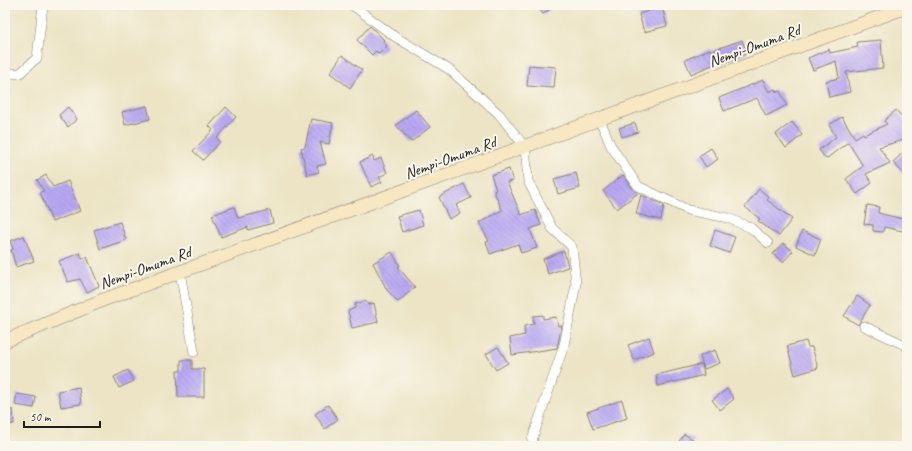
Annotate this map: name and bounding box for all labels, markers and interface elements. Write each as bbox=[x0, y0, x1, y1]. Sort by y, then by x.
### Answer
street label: Nempi-Omuma Rd bbox=[706, 19, 805, 72]
street label: Nempi-Omuma Rd bbox=[402, 131, 501, 184]
street label: Nempi-Omuma Rd bbox=[97, 241, 196, 294]
scale bar bbox=[24, 403, 100, 429]
text: 50 m bbox=[30, 409, 52, 425]

